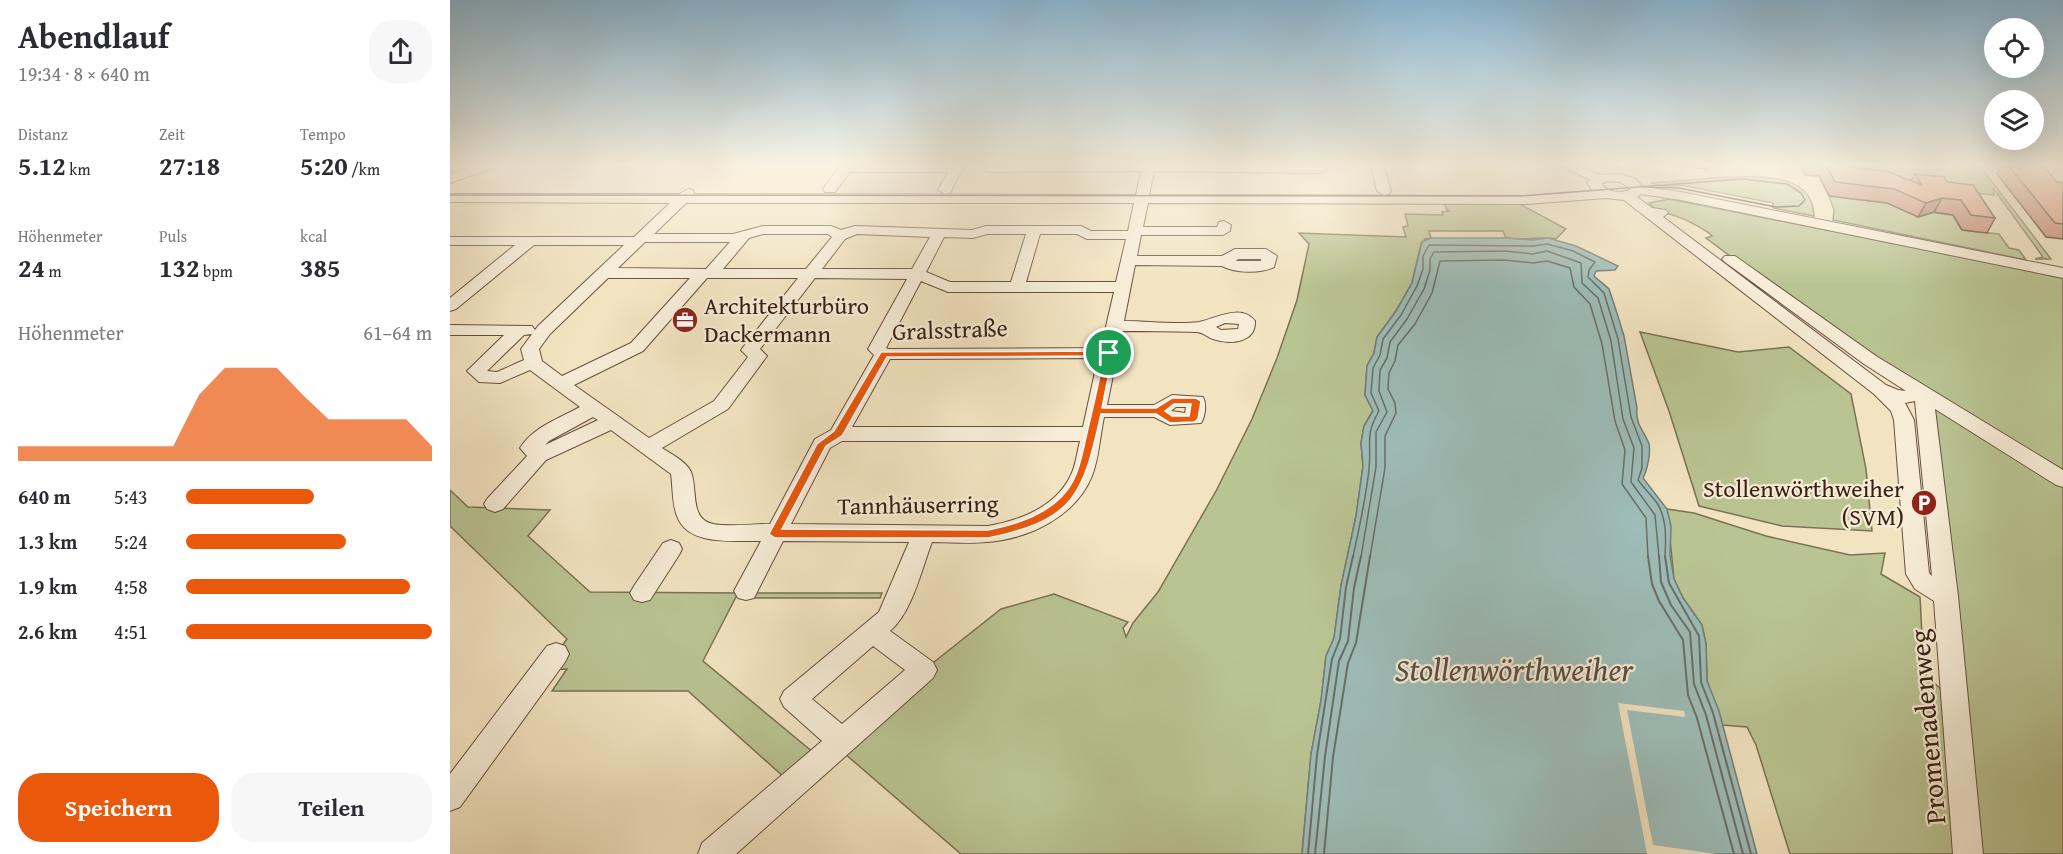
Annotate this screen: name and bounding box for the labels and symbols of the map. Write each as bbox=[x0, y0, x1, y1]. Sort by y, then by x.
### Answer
place label: Architekturbüro Dackermann bbox=[704, 288, 869, 351]
office icon: Architekturbüro Dackermann bbox=[670, 305, 700, 335]
street label: Gralsstraße bbox=[892, 310, 1008, 349]
pin bbox=[1083, 327, 1134, 378]
place label: Stollenwörthweiher (SVM) bbox=[1703, 471, 1904, 534]
street label: Tannhäuserring bbox=[837, 486, 999, 523]
parking icon: Stollenwörthweiher (SVM) bbox=[1909, 488, 1939, 518]
street label: Promenadenweg bbox=[1898, 628, 1955, 826]
water label: Stollenwörthweiher bbox=[1395, 646, 1634, 693]

